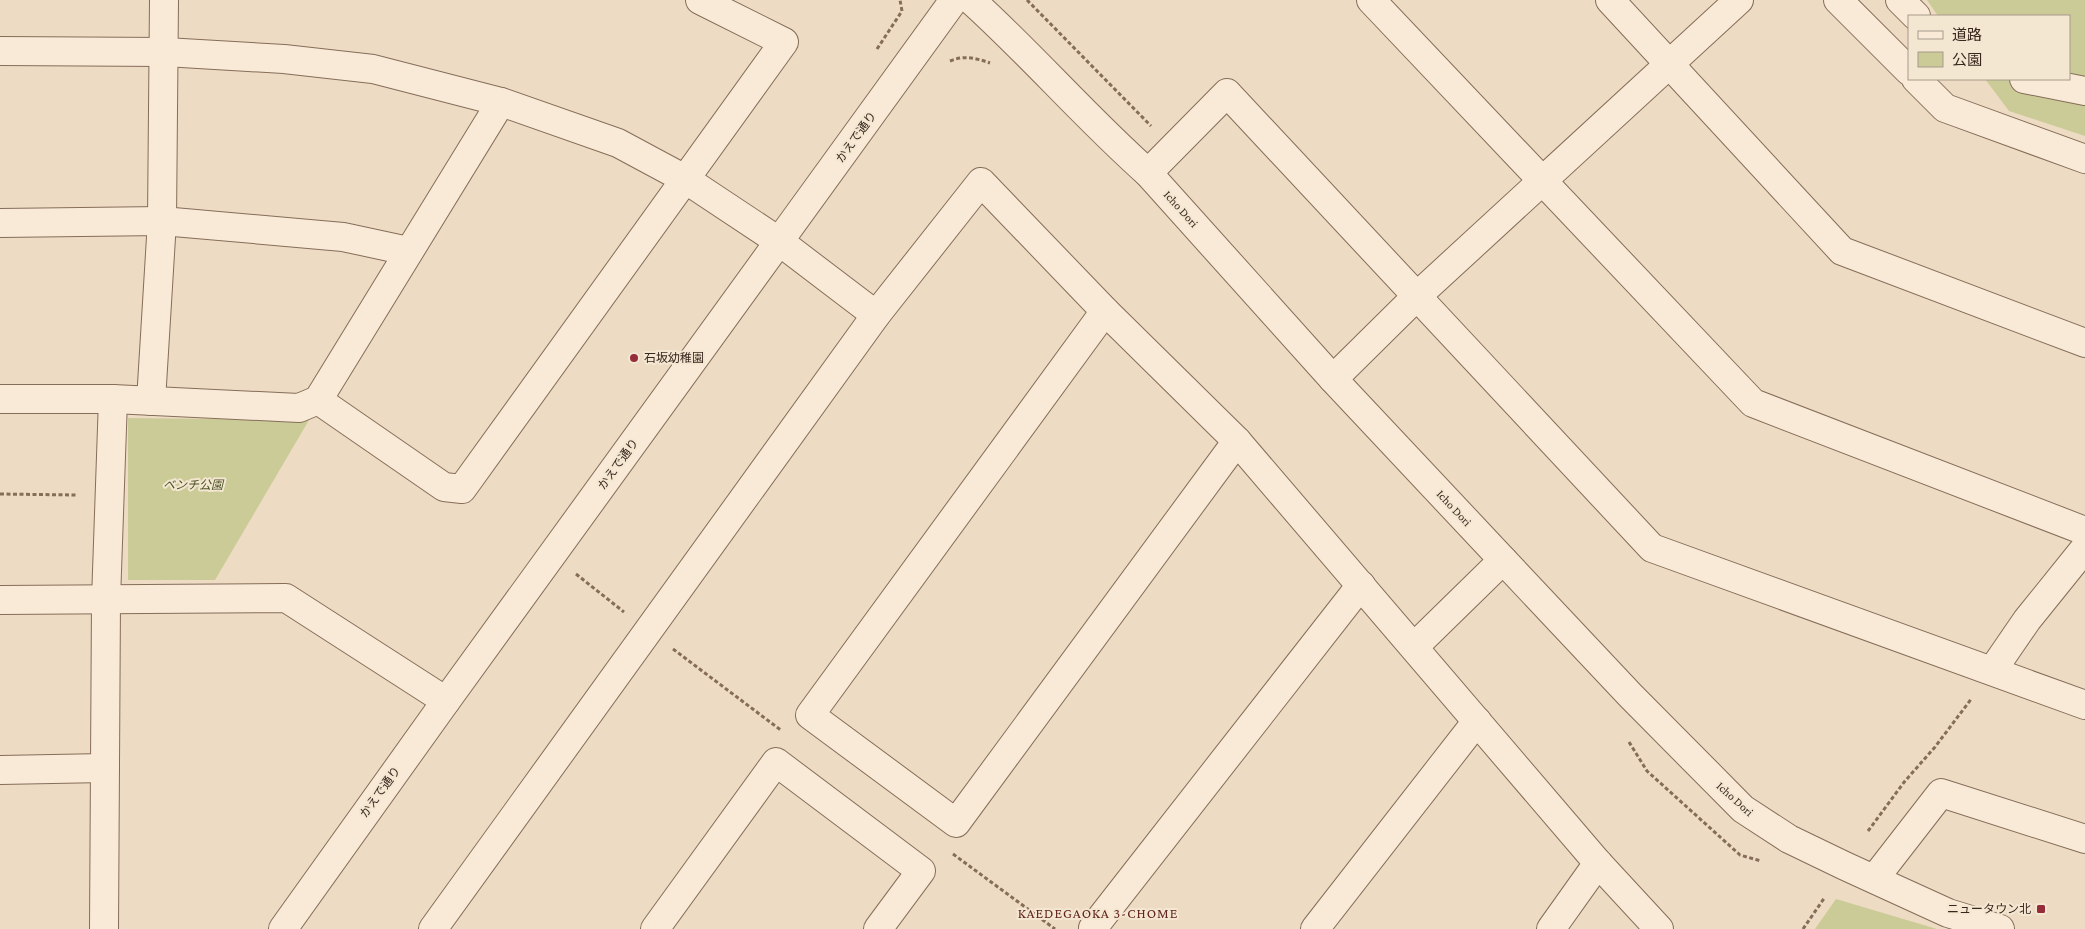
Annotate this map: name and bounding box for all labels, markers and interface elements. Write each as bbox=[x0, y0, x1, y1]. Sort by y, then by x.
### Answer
legend bbox=[1908, 15, 2070, 80]
text: 道路 bbox=[1952, 27, 1982, 43]
text: 公園 bbox=[1952, 52, 1982, 68]
street label: かえで通り bbox=[833, 109, 879, 165]
street label: Icho Dori bbox=[1161, 188, 1201, 230]
place label: 石坂幼稚園 bbox=[644, 351, 704, 365]
marker: 石坂幼稚園 bbox=[628, 352, 640, 364]
street label: かえで通り bbox=[595, 436, 641, 492]
park label: ベンチ公園 bbox=[163, 478, 225, 492]
street label: Icho Dori bbox=[1434, 487, 1474, 529]
street label: かえで通り bbox=[357, 764, 403, 820]
street label: Icho Dori bbox=[1714, 779, 1756, 819]
place label: ニュータウン北 bbox=[1947, 902, 2031, 916]
marker: ニュータウン北 bbox=[2035, 903, 2047, 915]
district label: KAEDEGAOKA 3-CHOME bbox=[1018, 905, 1178, 921]

